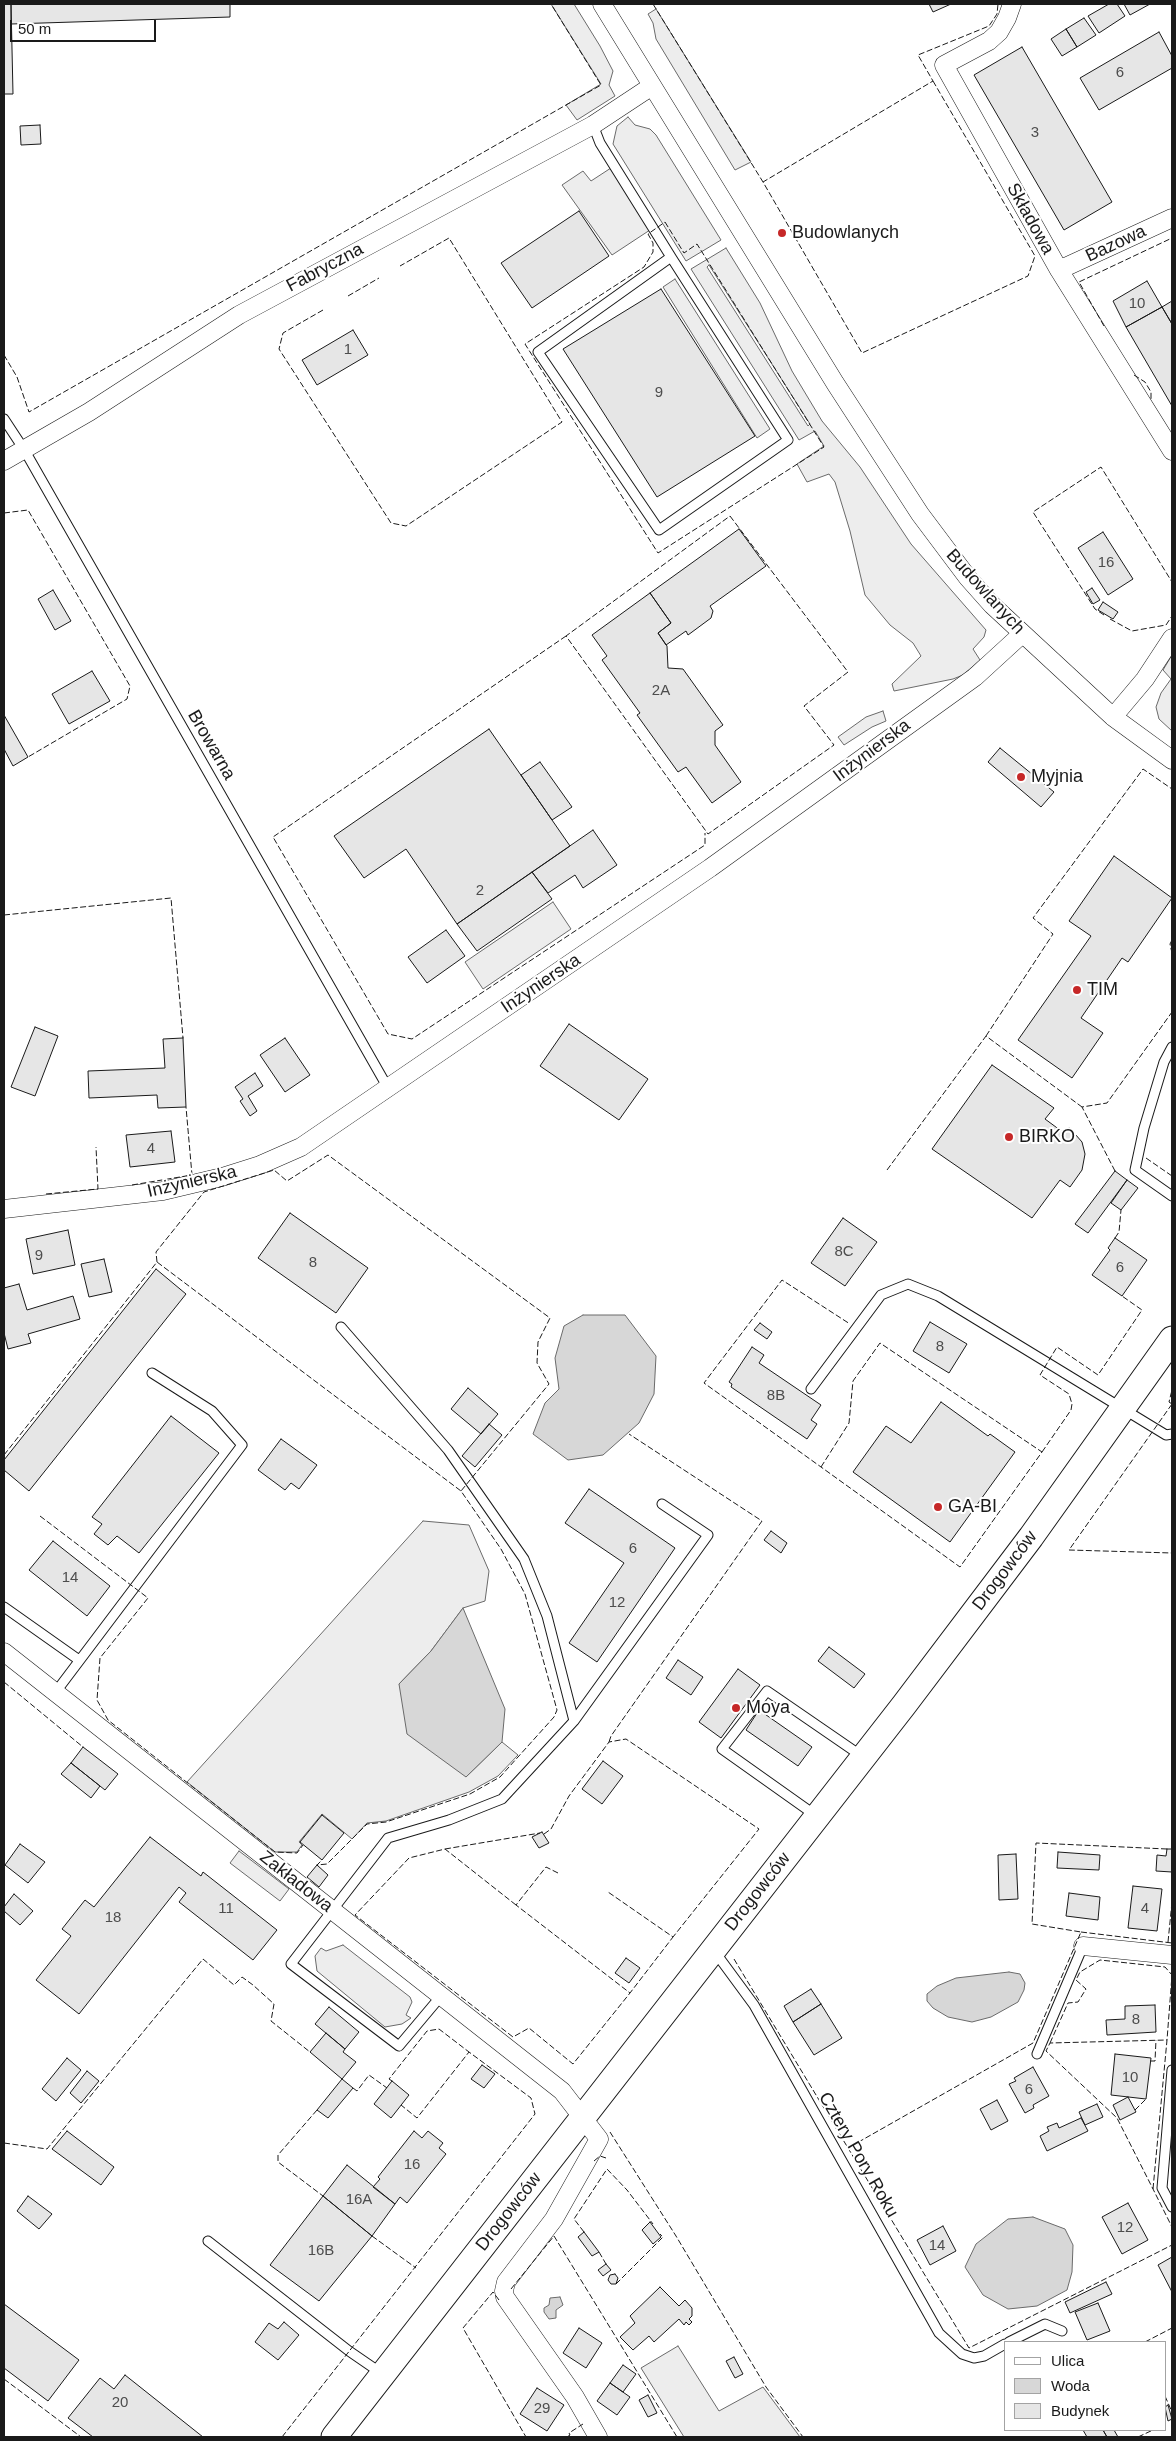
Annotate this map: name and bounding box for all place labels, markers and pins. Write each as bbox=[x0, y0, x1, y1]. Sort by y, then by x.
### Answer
place label: Budowlanych bbox=[792, 222, 899, 244]
marker: Budowlanych bbox=[776, 227, 788, 239]
place label: Myjnia bbox=[1031, 766, 1083, 788]
marker: Myjnia bbox=[1015, 771, 1027, 783]
place label: TIM bbox=[1087, 979, 1118, 1001]
marker: TIM bbox=[1071, 984, 1083, 996]
place label: BIRKO bbox=[1019, 1126, 1075, 1148]
marker: BIRKO bbox=[1003, 1131, 1015, 1143]
place label: GA-BI bbox=[948, 1496, 997, 1518]
marker: GA-BI bbox=[932, 1501, 944, 1513]
place label: Moya bbox=[746, 1697, 790, 1719]
marker: Moya bbox=[730, 1702, 742, 1714]

